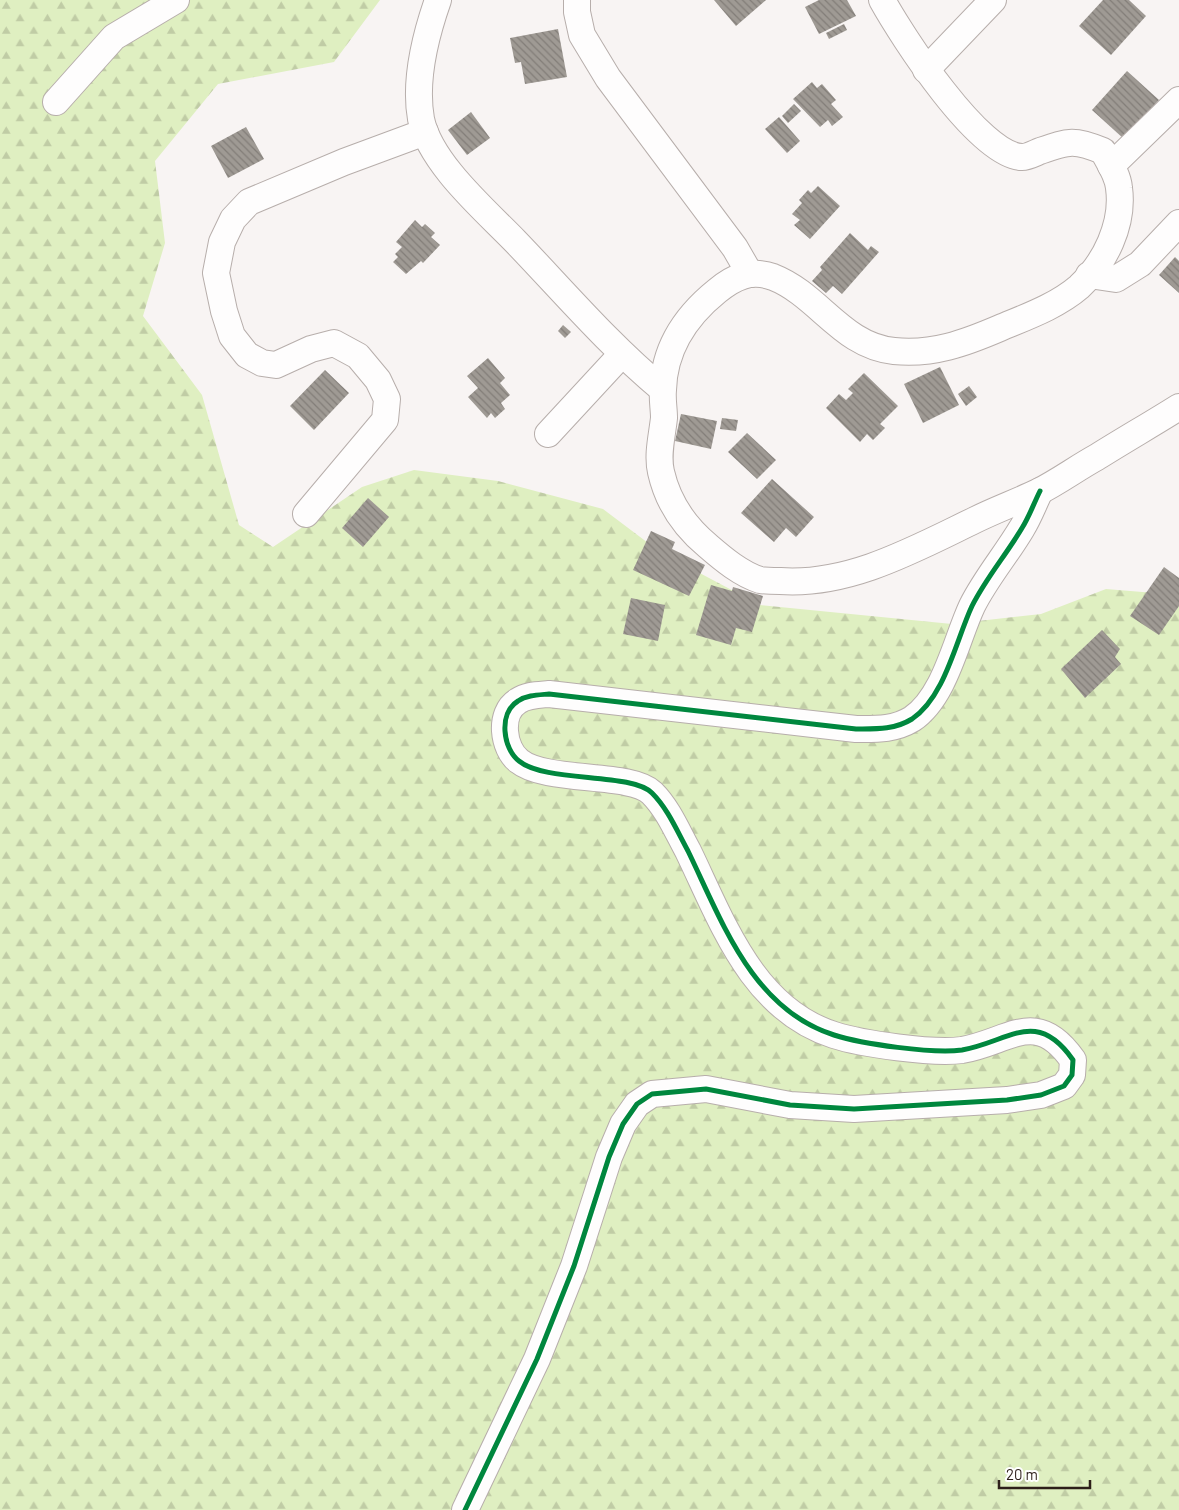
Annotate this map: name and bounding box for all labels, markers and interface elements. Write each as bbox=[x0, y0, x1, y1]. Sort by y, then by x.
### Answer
scale bar bbox=[999, 1458, 1090, 1490]
text: 20 m bbox=[1006, 1465, 1038, 1483]

